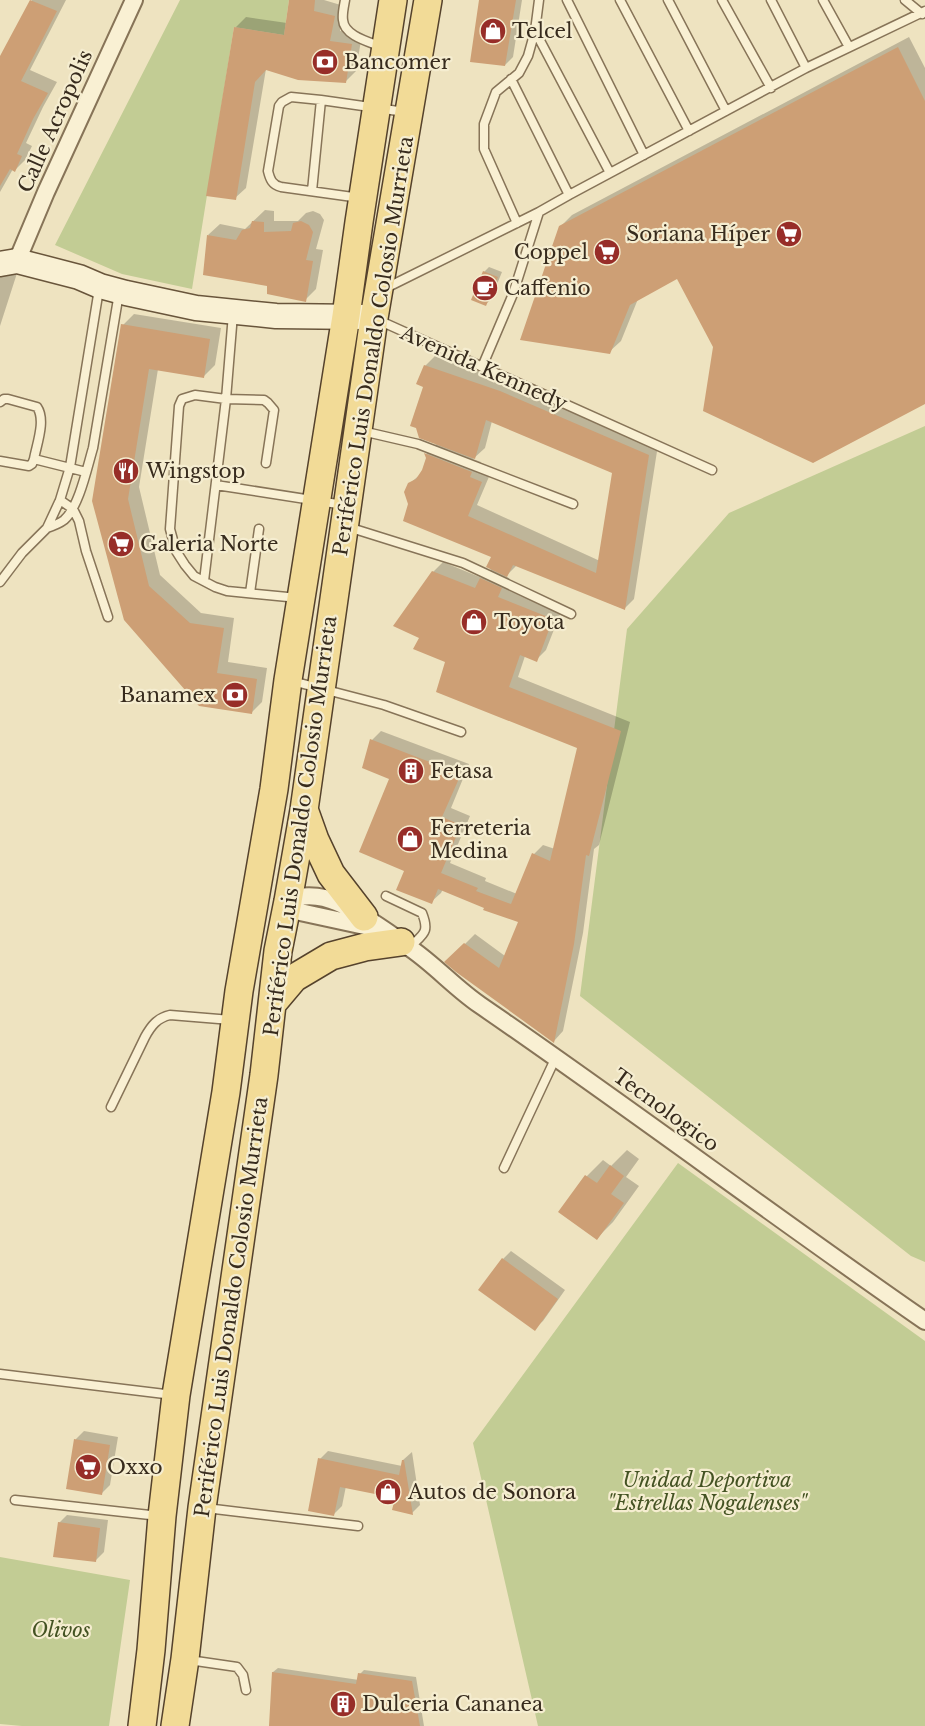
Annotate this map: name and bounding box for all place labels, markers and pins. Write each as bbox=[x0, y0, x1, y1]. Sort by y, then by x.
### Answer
shop icon: Telcel bbox=[478, 16, 508, 46]
place label: Telcel bbox=[512, 19, 573, 43]
bank icon: Bancomer bbox=[310, 47, 340, 77]
place label: Bancomer bbox=[344, 50, 451, 74]
supermarket icon: Soriana Híper bbox=[774, 219, 804, 249]
place label: Soriana Híper bbox=[626, 222, 770, 246]
supermarket icon: Coppel bbox=[592, 237, 622, 267]
place label: Coppel bbox=[514, 240, 588, 264]
cafe icon: Caffenio bbox=[470, 273, 500, 303]
place label: Caffenio bbox=[504, 276, 591, 300]
restaurant icon: Wingstop bbox=[111, 456, 141, 486]
place label: Wingstop bbox=[145, 459, 245, 483]
supermarket icon: Galeria Norte bbox=[106, 529, 136, 559]
place label: Galeria Norte bbox=[140, 532, 278, 556]
shop icon: Toyota bbox=[459, 607, 489, 637]
place label: Toyota bbox=[494, 610, 566, 634]
bank icon: Banamex bbox=[220, 680, 250, 710]
place label: Banamex bbox=[120, 683, 216, 707]
building icon: Fetasa bbox=[396, 756, 426, 786]
place label: Fetasa bbox=[430, 759, 494, 783]
place label: Ferreteria Medina bbox=[430, 816, 532, 863]
shop icon: Ferreteria Medina bbox=[395, 824, 425, 854]
supermarket icon: Oxxo bbox=[73, 1452, 103, 1482]
place label: Oxxo bbox=[107, 1455, 162, 1479]
shop icon: Autos de Sonora bbox=[373, 1477, 403, 1507]
place label: Autos de Sonora bbox=[407, 1480, 577, 1504]
building icon: Dulceria Cananea bbox=[328, 1689, 358, 1719]
place label: Dulceria Cananea bbox=[362, 1692, 544, 1716]

